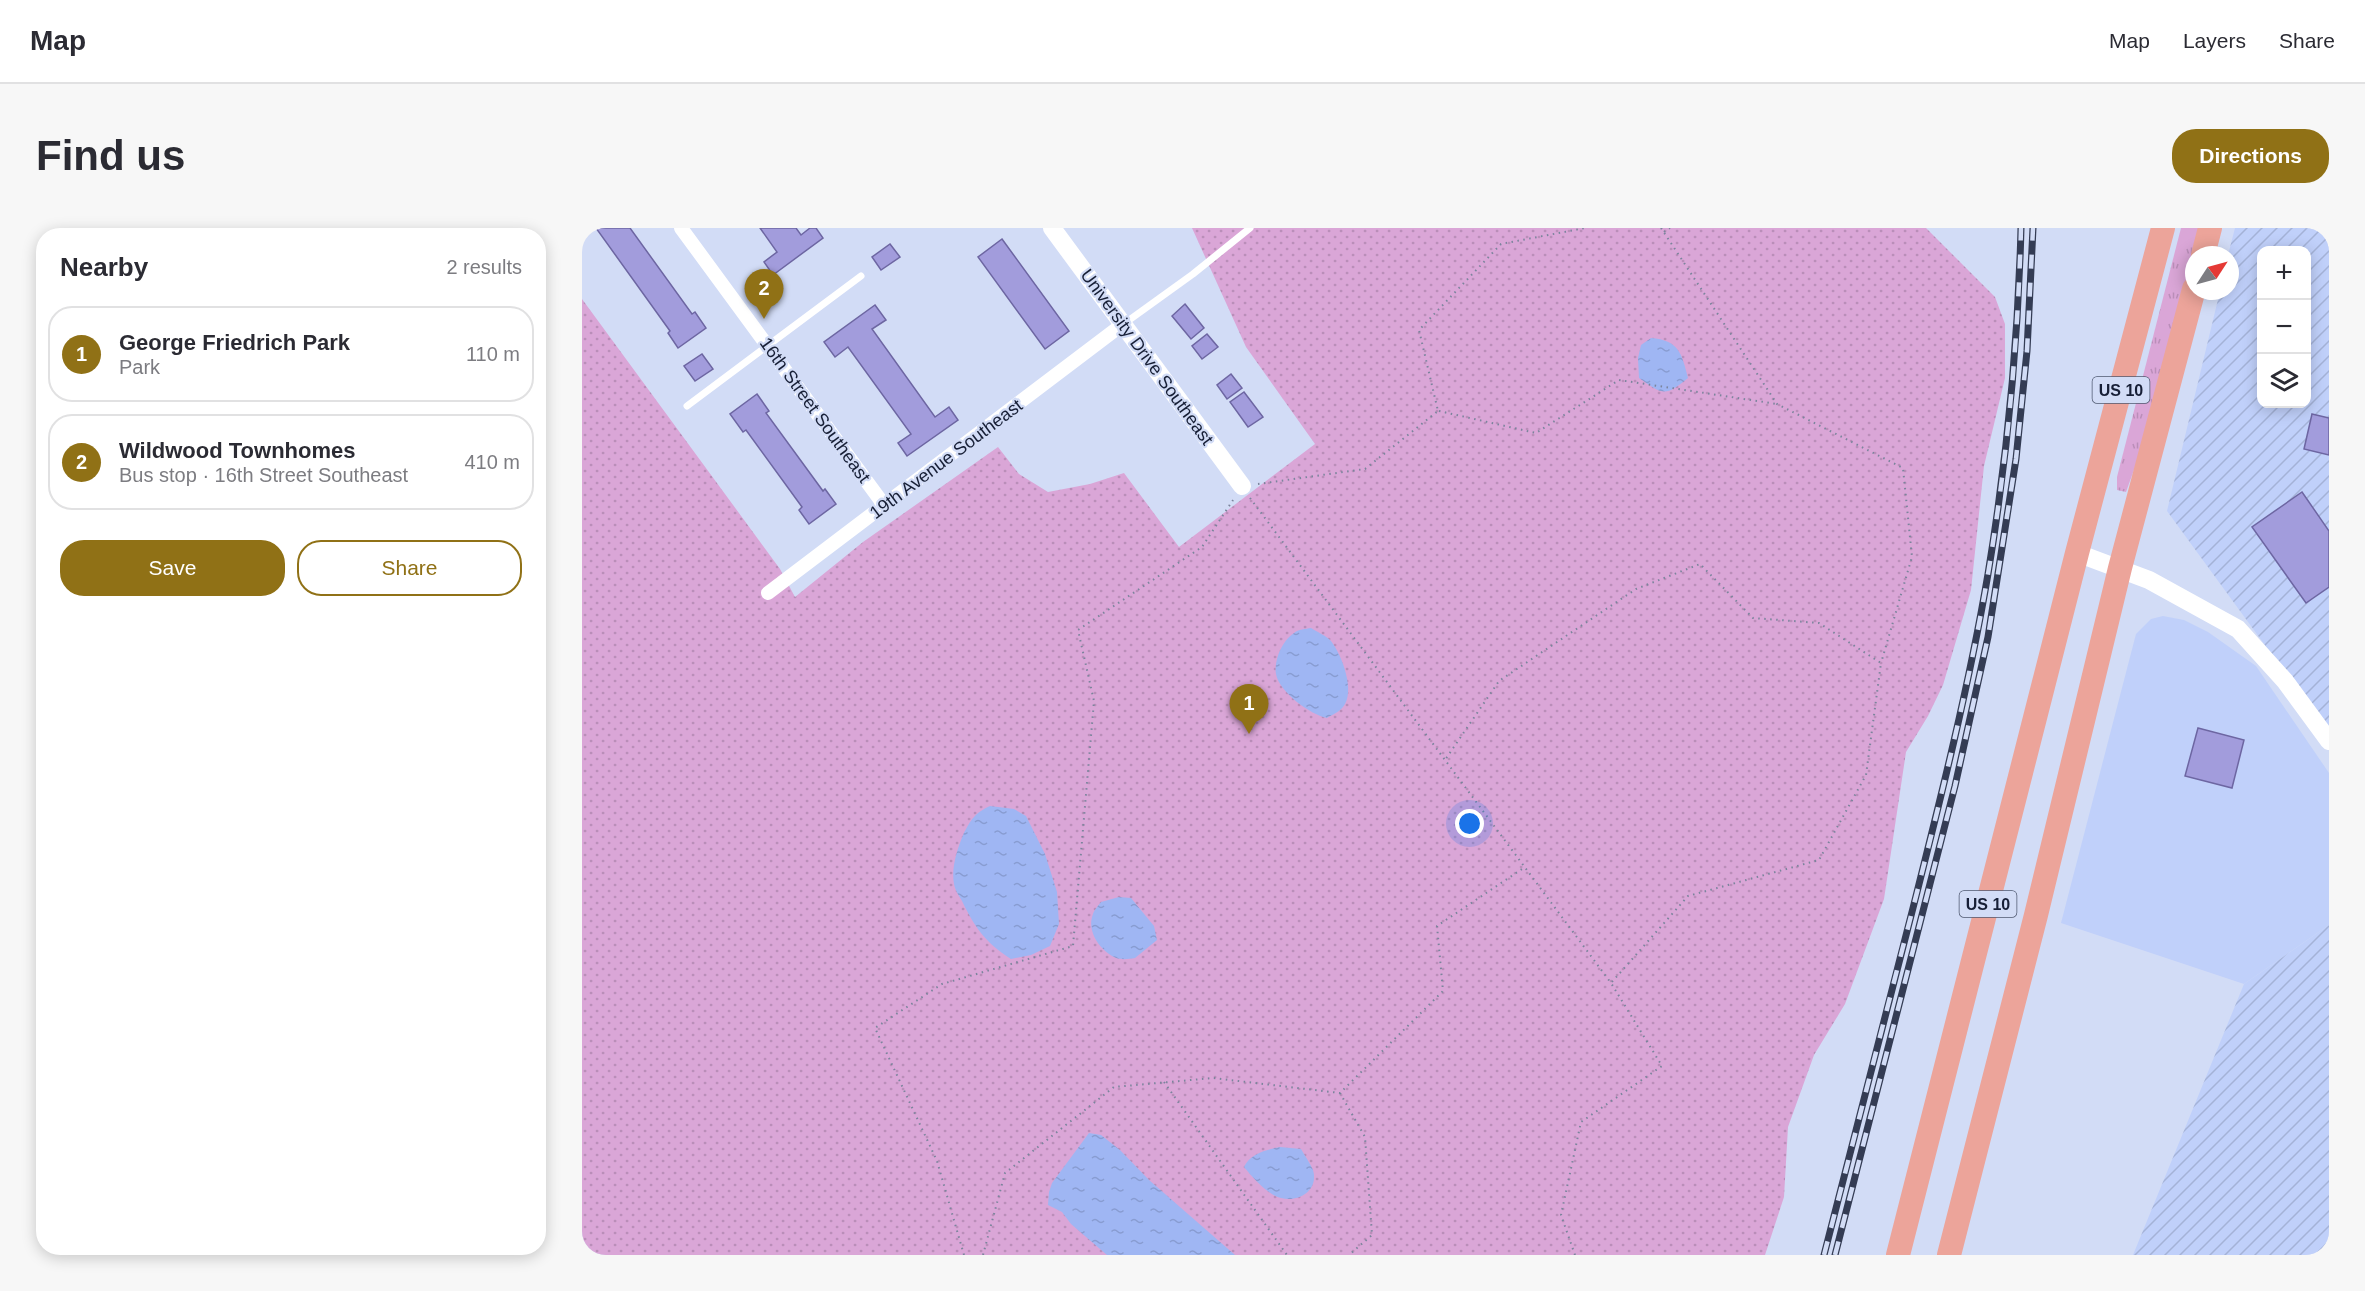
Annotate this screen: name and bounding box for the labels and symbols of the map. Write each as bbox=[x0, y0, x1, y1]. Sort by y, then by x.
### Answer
north arrow bbox=[2185, 246, 2239, 300]
street label: University Drive Southeast bbox=[1077, 265, 1217, 449]
pin: 2 bbox=[744, 270, 783, 319]
street label: 16th Street Southeast bbox=[756, 334, 874, 486]
road number: US 10 bbox=[2092, 377, 2150, 403]
street label: 19th Avenue Southeast bbox=[866, 395, 1026, 523]
pin: 1 bbox=[1230, 684, 1268, 734]
your location bbox=[1455, 809, 1484, 838]
road number: US 10 bbox=[1960, 891, 2016, 917]

